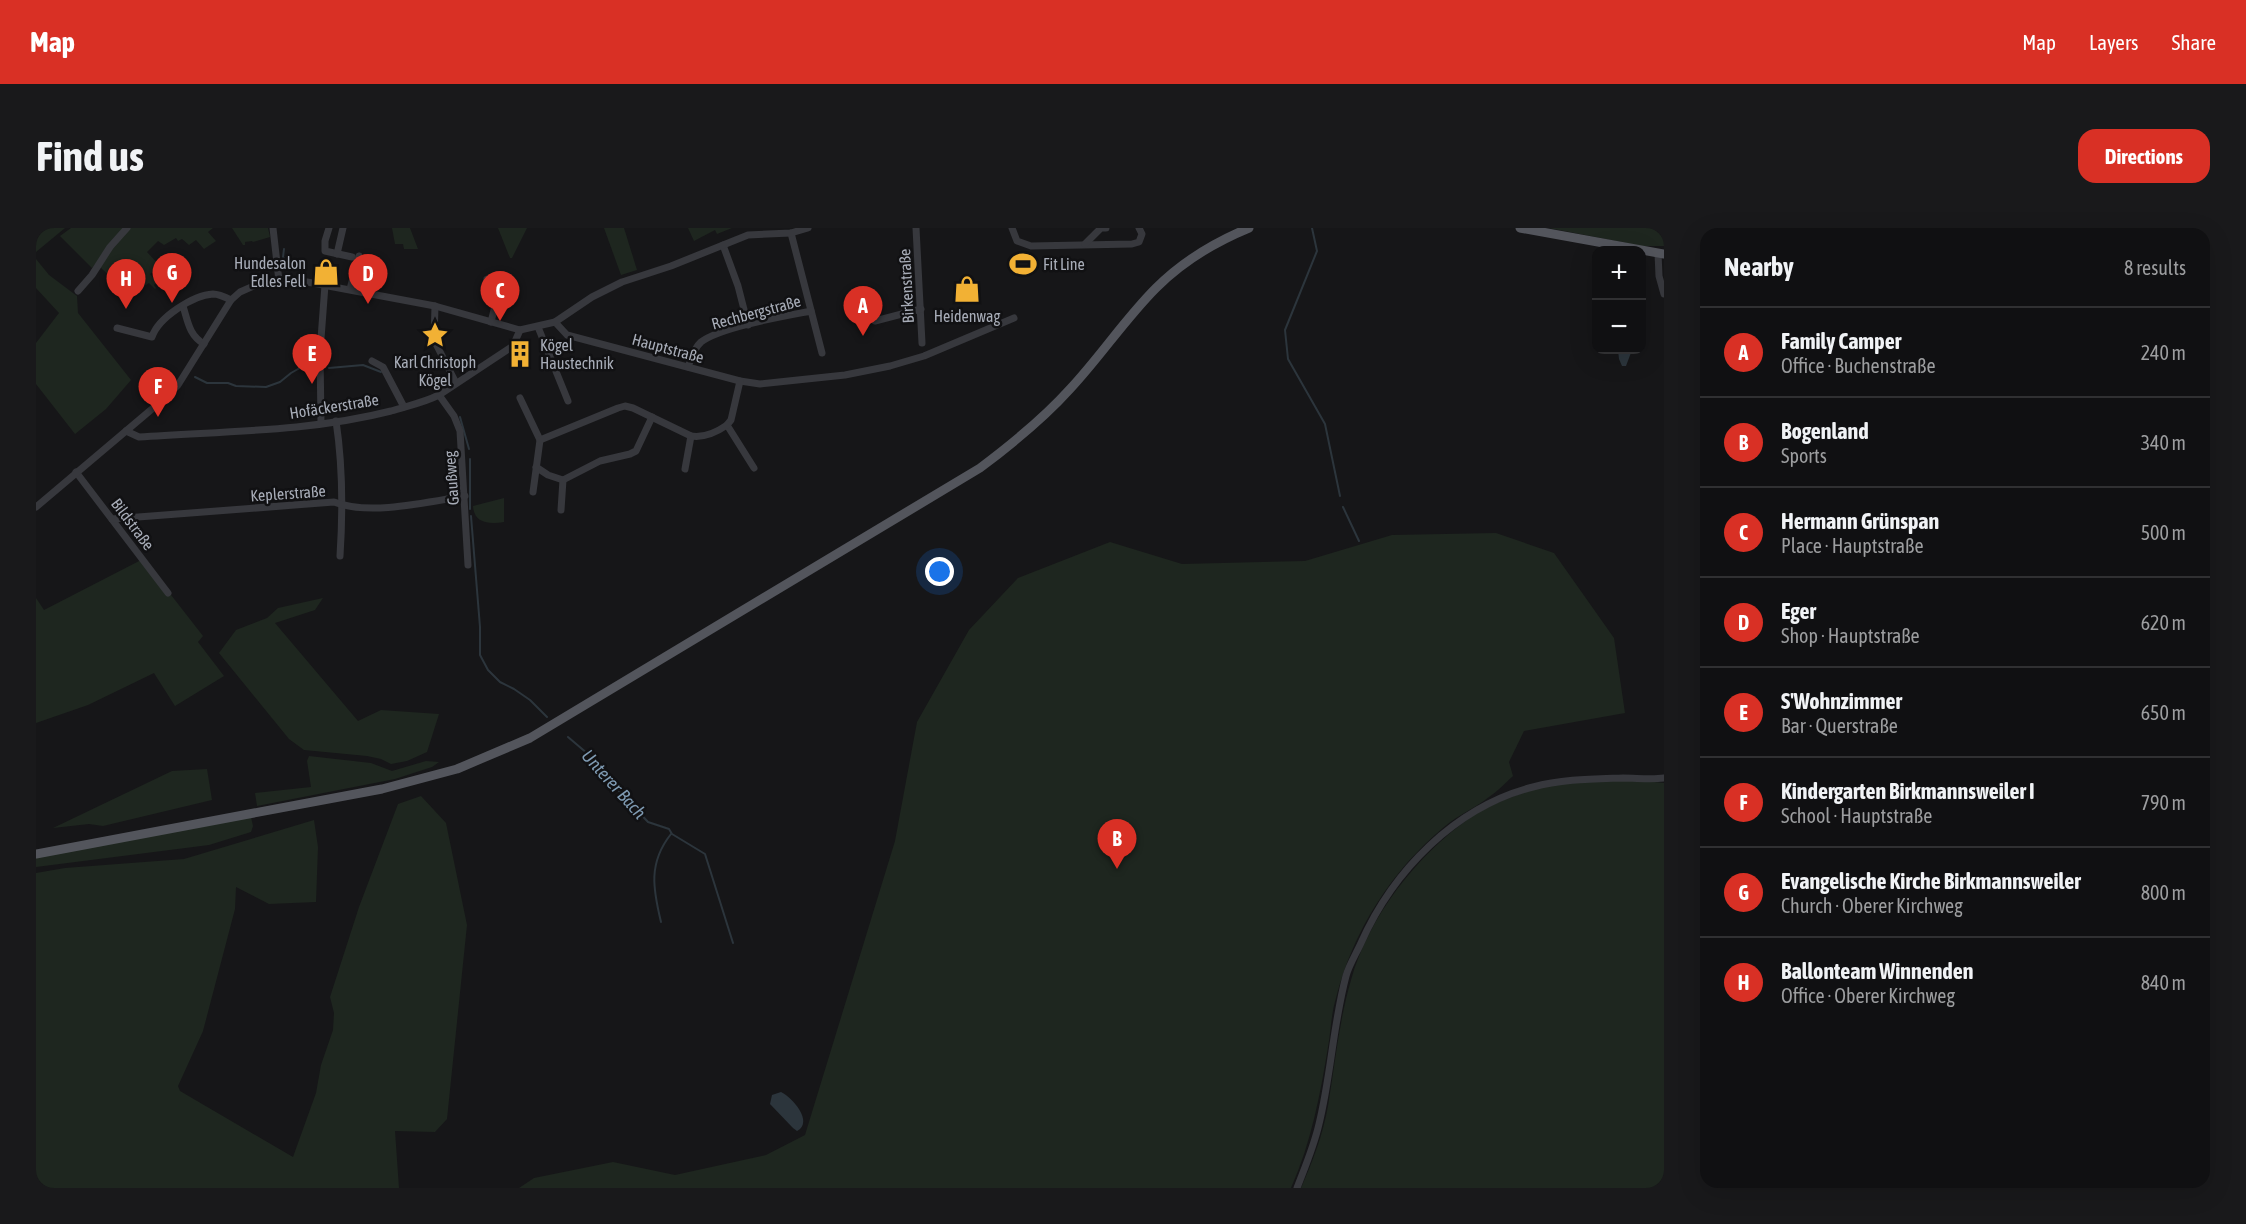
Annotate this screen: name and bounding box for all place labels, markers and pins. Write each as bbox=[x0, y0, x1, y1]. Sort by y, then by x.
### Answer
sports icon: Fit Line bbox=[1008, 249, 1038, 279]
pin: G bbox=[152, 254, 192, 303]
place label: Hundesalon Edles Fell bbox=[234, 254, 307, 290]
pin: D bbox=[348, 254, 388, 304]
place label: Fit Line bbox=[1043, 255, 1085, 273]
shop icon: Hundesalon Edles Fell bbox=[311, 257, 341, 287]
pin: H bbox=[106, 260, 146, 309]
pin: C bbox=[480, 272, 520, 321]
shop icon: Heidenwag bbox=[952, 274, 982, 304]
pin: A bbox=[844, 286, 882, 336]
place label: Heidenwag bbox=[934, 307, 1000, 326]
place icon: Karl Christoph Kögel bbox=[420, 320, 450, 350]
pin: E bbox=[292, 334, 332, 384]
place label: Kögel Haustechnik bbox=[540, 336, 614, 372]
building icon: Kögel Haustechnik bbox=[505, 339, 535, 369]
place label: Karl Christoph Kögel bbox=[394, 353, 476, 390]
pin: F bbox=[138, 368, 178, 417]
pin: B bbox=[1098, 820, 1136, 869]

